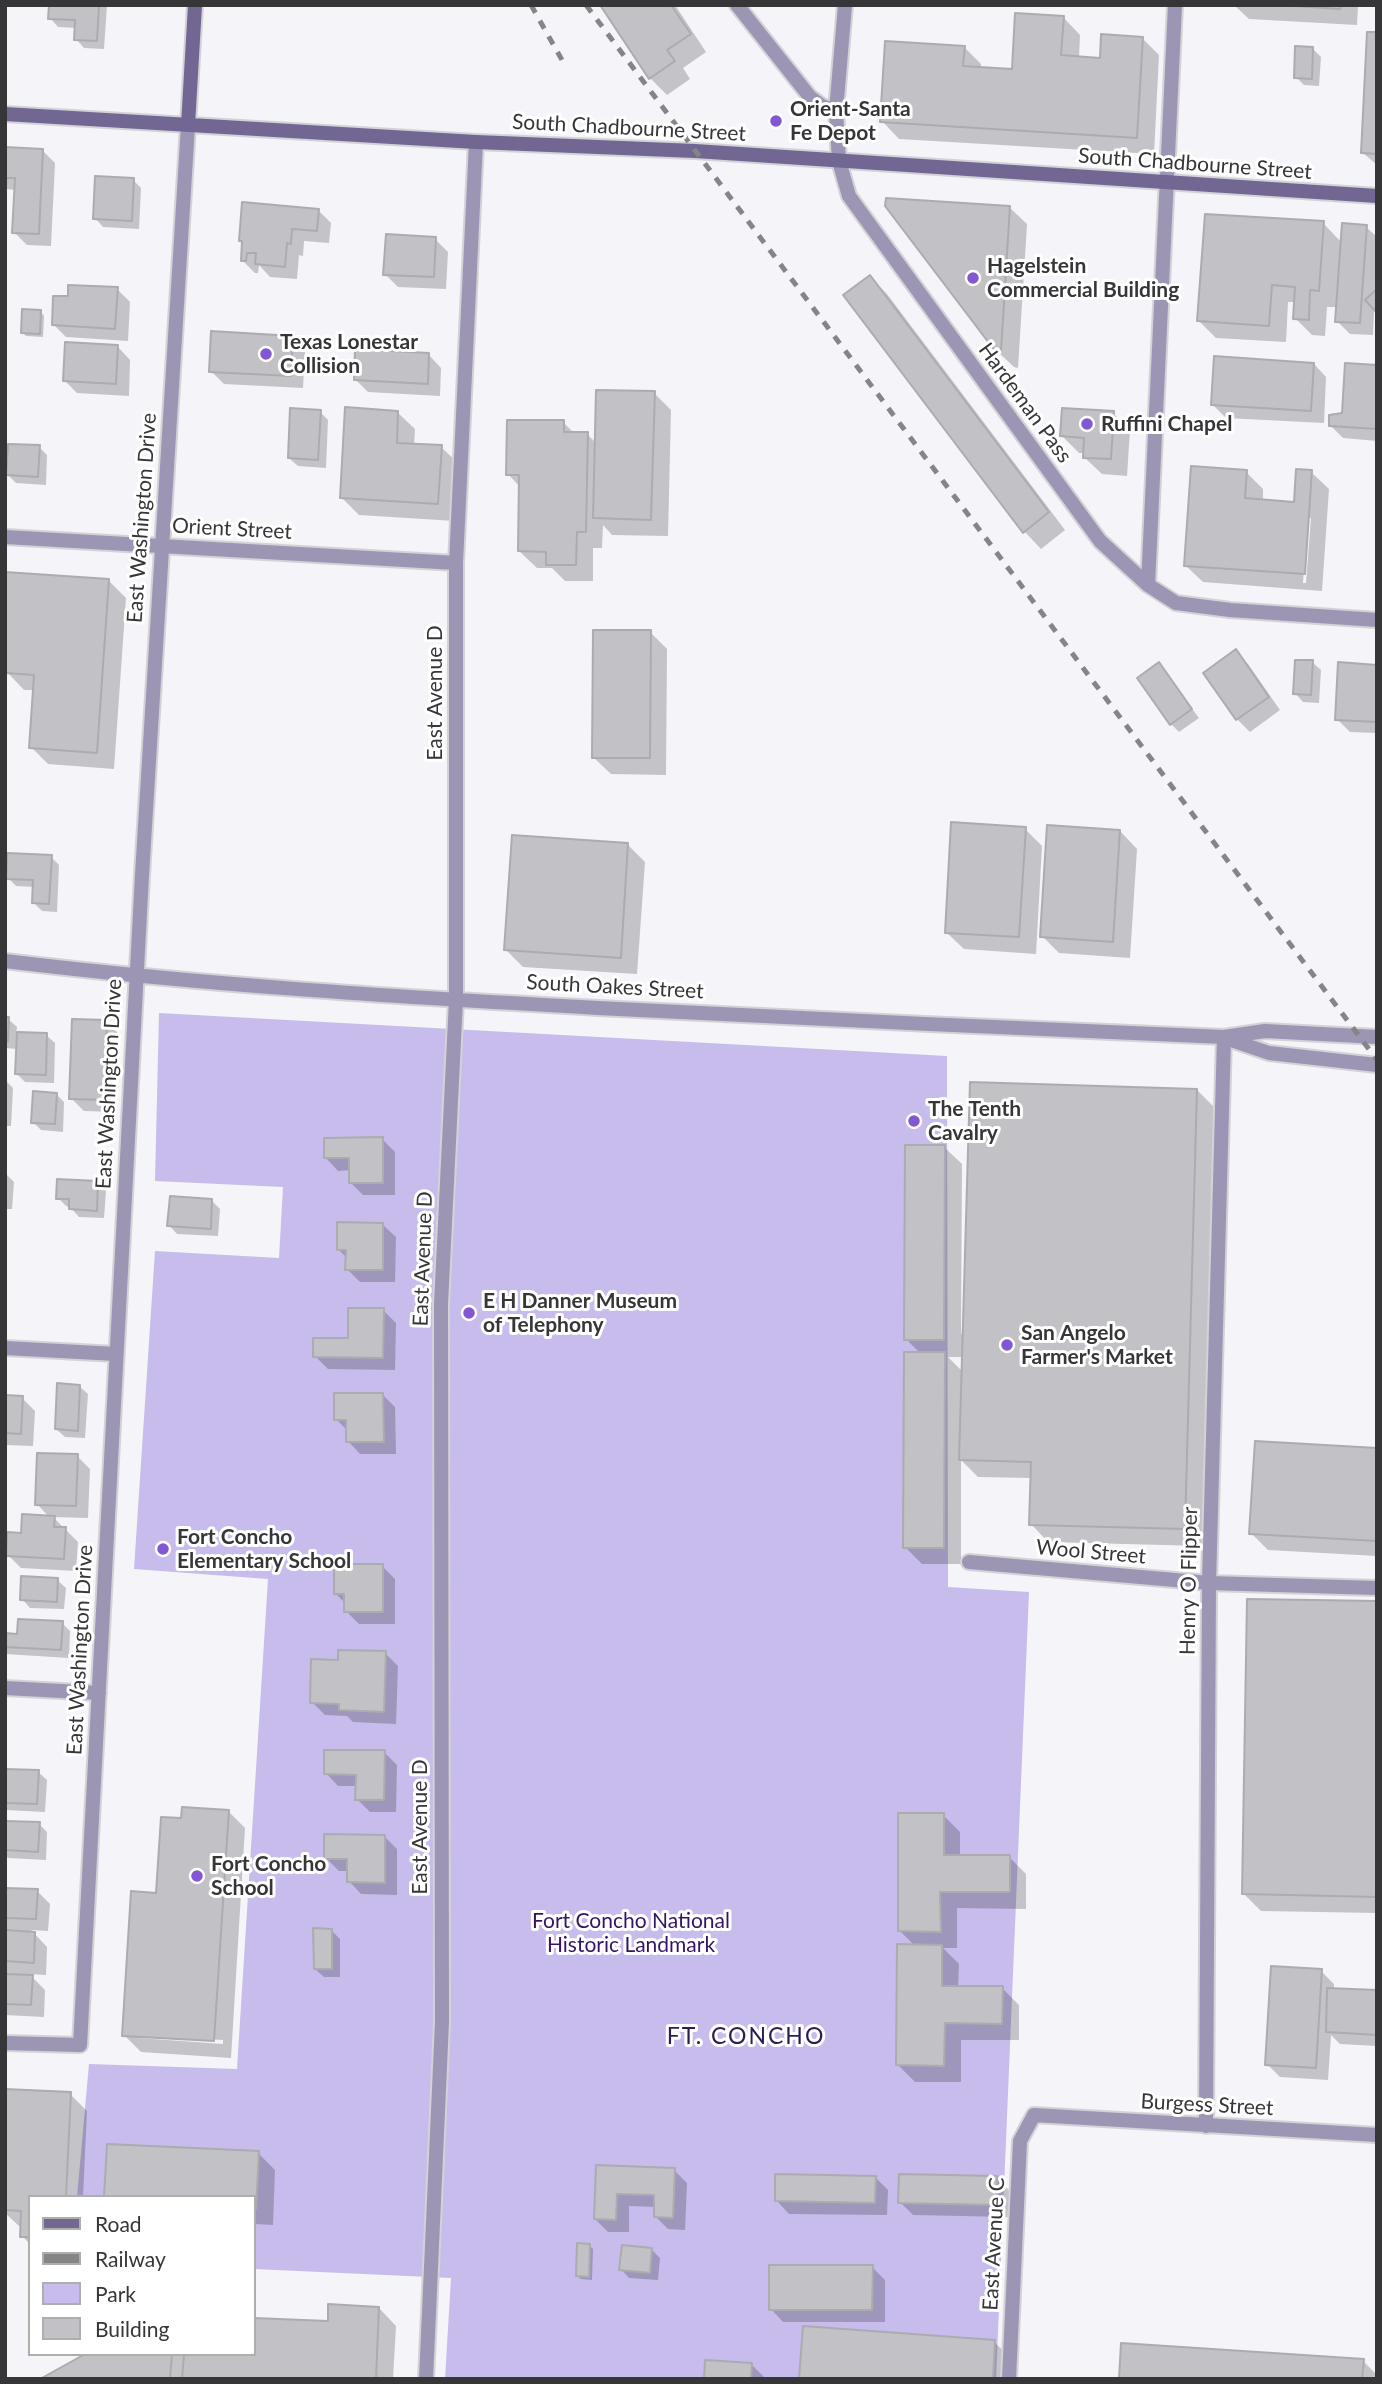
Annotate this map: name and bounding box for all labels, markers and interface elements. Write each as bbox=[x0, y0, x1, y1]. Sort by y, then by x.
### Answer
place label: Orient-Santa Fe Depot bbox=[790, 96, 911, 146]
street label: South Chadbourne Street bbox=[511, 109, 747, 147]
marker: Orient-Santa Fe Depot bbox=[768, 113, 784, 129]
street label: South Chadbourne Street bbox=[1077, 143, 1313, 185]
place label: Hagelstein Commercial Building bbox=[987, 253, 1179, 303]
marker: Hagelstein Commercial Building bbox=[965, 270, 981, 286]
place label: Texas Lonestar Collision bbox=[280, 329, 418, 379]
street label: Hardeman Pass bbox=[973, 338, 1077, 468]
marker: Texas Lonestar Collision bbox=[258, 346, 274, 362]
place label: Ruffini Chapel bbox=[1101, 411, 1232, 437]
street label: East Washington Drive bbox=[122, 412, 162, 624]
marker: Ruffini Chapel bbox=[1079, 416, 1095, 432]
street label: Orient Street bbox=[171, 513, 293, 545]
street label: East Avenue D bbox=[422, 625, 448, 761]
street label: South Oakes Street bbox=[526, 970, 704, 1004]
street label: East Washington Drive bbox=[91, 978, 127, 1190]
place label: The Tenth Cavalry bbox=[928, 1096, 1021, 1146]
marker: The Tenth Cavalry bbox=[906, 1113, 922, 1129]
street label: East Avenue D bbox=[408, 1191, 438, 1327]
place label: E H Danner Museum of Telephony bbox=[483, 1288, 677, 1338]
marker: E H Danner Museum of Telephony bbox=[461, 1305, 477, 1321]
place label: San Angelo Farmer's Market bbox=[1021, 1320, 1173, 1370]
marker: San Angelo Farmer's Market bbox=[999, 1337, 1015, 1353]
street label: Henry O Flipper bbox=[1175, 1507, 1203, 1655]
place label: Fort Concho Elementary School bbox=[177, 1524, 351, 1574]
street label: Wool Street bbox=[1035, 1535, 1147, 1569]
marker: Fort Concho Elementary School bbox=[155, 1541, 171, 1557]
street label: East Washington Drive bbox=[62, 1544, 98, 1756]
street label: East Avenue D bbox=[407, 1759, 433, 1895]
place label: Fort Concho School bbox=[211, 1851, 326, 1901]
marker: Fort Concho School bbox=[189, 1868, 205, 1884]
park label: Fort Concho National Historic Landmark bbox=[532, 1908, 730, 1958]
district label: FT. CONCHO bbox=[668, 2023, 824, 2051]
street label: Burgess Street bbox=[1140, 2089, 1274, 2121]
street label: East Avenue C bbox=[978, 2177, 1010, 2311]
legend bbox=[28, 2195, 256, 2356]
text: Road bbox=[95, 2211, 142, 2236]
text: Railway bbox=[95, 2246, 166, 2271]
text: Park bbox=[95, 2281, 136, 2306]
text: Building bbox=[95, 2316, 170, 2341]

